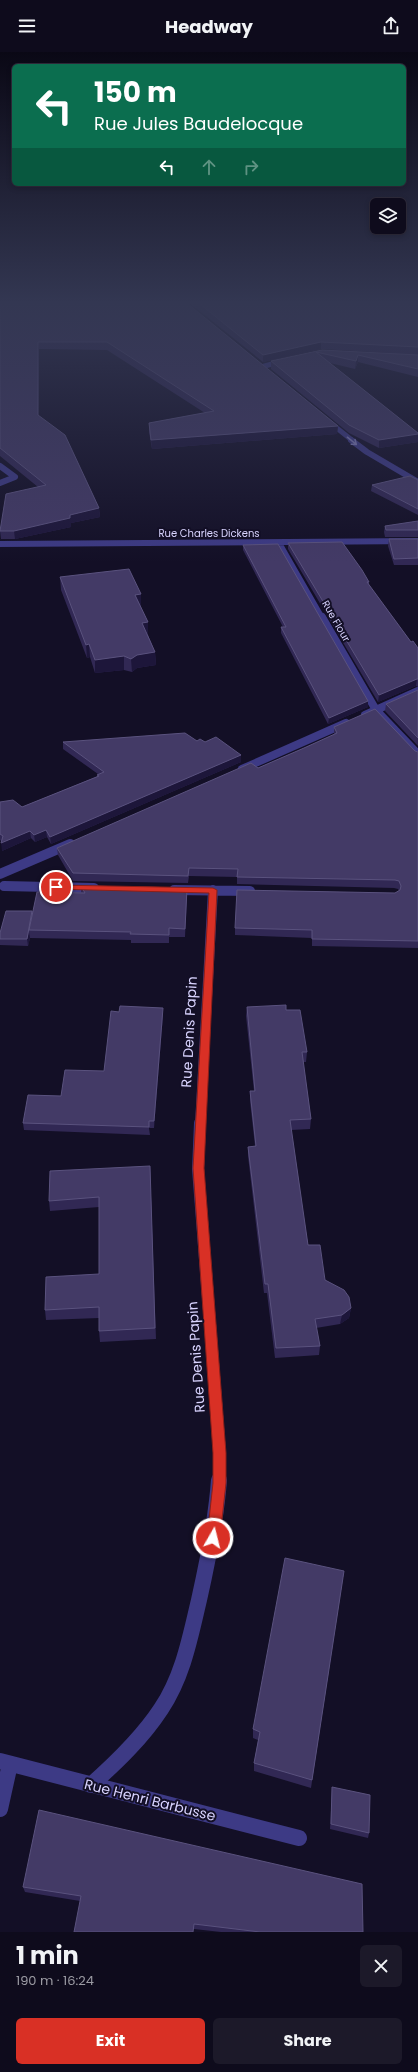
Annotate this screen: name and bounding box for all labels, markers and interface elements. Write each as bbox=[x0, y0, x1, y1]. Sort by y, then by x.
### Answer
text: Headway bbox=[165, 14, 253, 39]
icon: menu bbox=[16, 15, 38, 37]
icon: share bbox=[380, 15, 402, 37]
text: 150 m bbox=[94, 73, 177, 112]
icon: left bbox=[28, 80, 80, 132]
text: Rue Jules Baudelocque bbox=[94, 111, 303, 136]
icon: left bbox=[156, 156, 178, 178]
icon: ahead bbox=[198, 156, 220, 178]
icon: right bbox=[240, 156, 262, 178]
map controls bbox=[370, 198, 406, 234]
button: layers bbox=[370, 198, 406, 234]
one-way arrow bbox=[346, 436, 357, 445]
street label: Rue Charles Dickens bbox=[158, 526, 260, 541]
street label: Rue Flour bbox=[318, 598, 354, 645]
pin bbox=[39, 870, 73, 904]
icon: arrive bbox=[45, 876, 67, 898]
street label: Rue Denis Papin bbox=[176, 976, 202, 1088]
street label: Rue Denis Papin bbox=[182, 1301, 210, 1413]
position arrow bbox=[192, 1517, 234, 1559]
street label: Rue Henri Barbusse bbox=[82, 1774, 218, 1826]
text: 1 min bbox=[16, 1939, 79, 1972]
button: close bbox=[360, 1945, 402, 1987]
text: 190 m · 16:24 bbox=[16, 1971, 94, 1990]
button: Exit bbox=[16, 2018, 205, 2064]
button: Share bbox=[213, 2018, 402, 2064]

